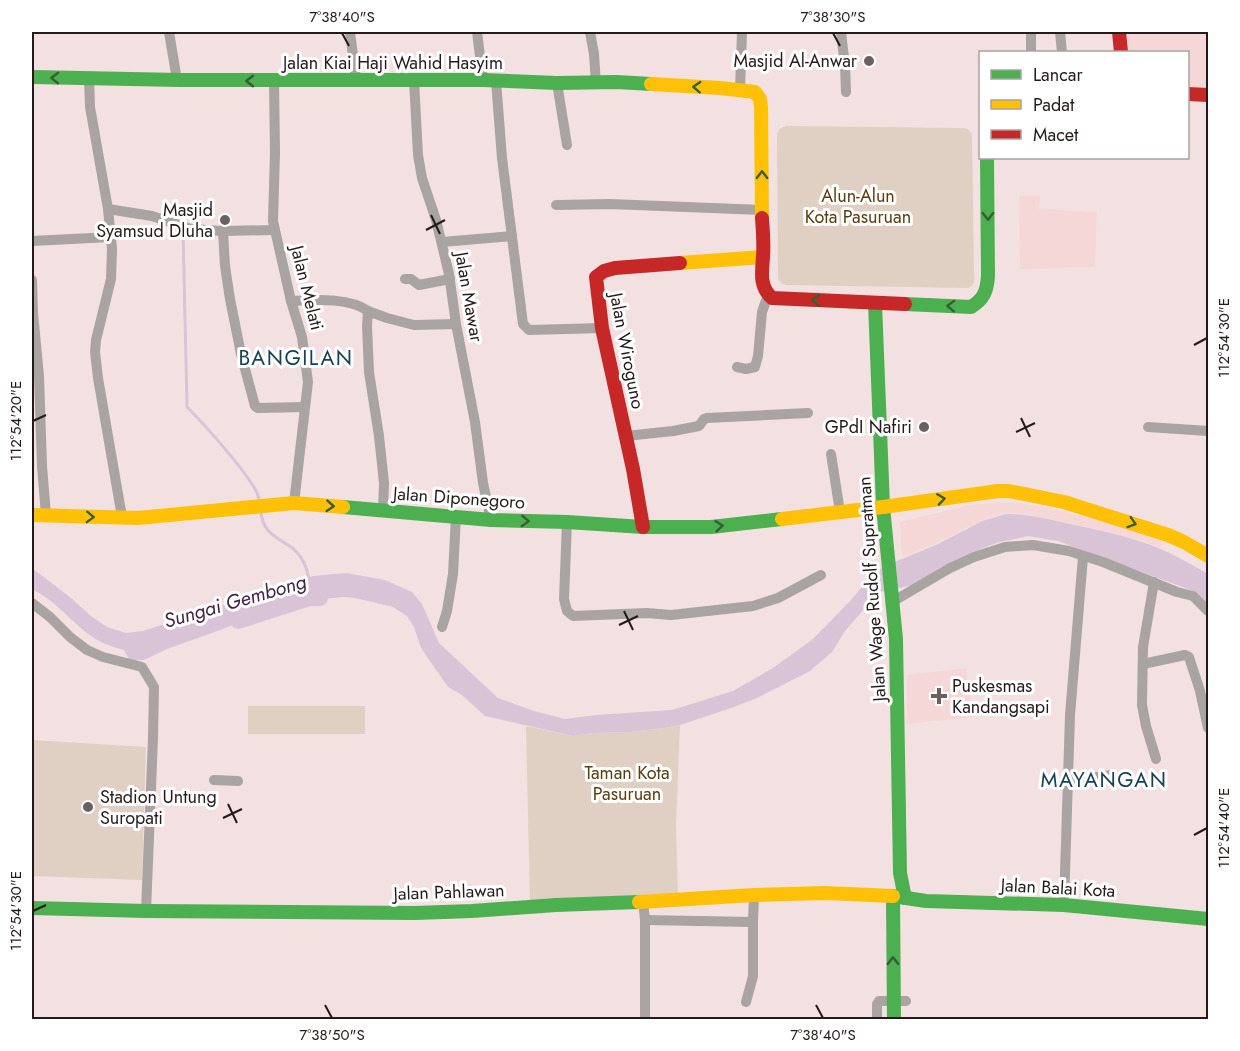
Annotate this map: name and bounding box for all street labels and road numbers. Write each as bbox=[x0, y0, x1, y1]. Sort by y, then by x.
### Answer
street label: Jalan Kiai Haji Wahid Hasyim bbox=[281, 50, 503, 76]
street label: Jalan Melati bbox=[283, 241, 330, 333]
street label: Jalan Mawar bbox=[448, 248, 490, 345]
street label: Jalan Wiroguno bbox=[603, 289, 651, 411]
street label: Jalan Wage Rudolf Supratman bbox=[851, 476, 893, 704]
street label: Jalan Diponegoro bbox=[390, 480, 526, 516]
street label: Jalan Balai Kota bbox=[998, 872, 1116, 904]
street label: Jalan Pahlawan bbox=[391, 877, 505, 907]

